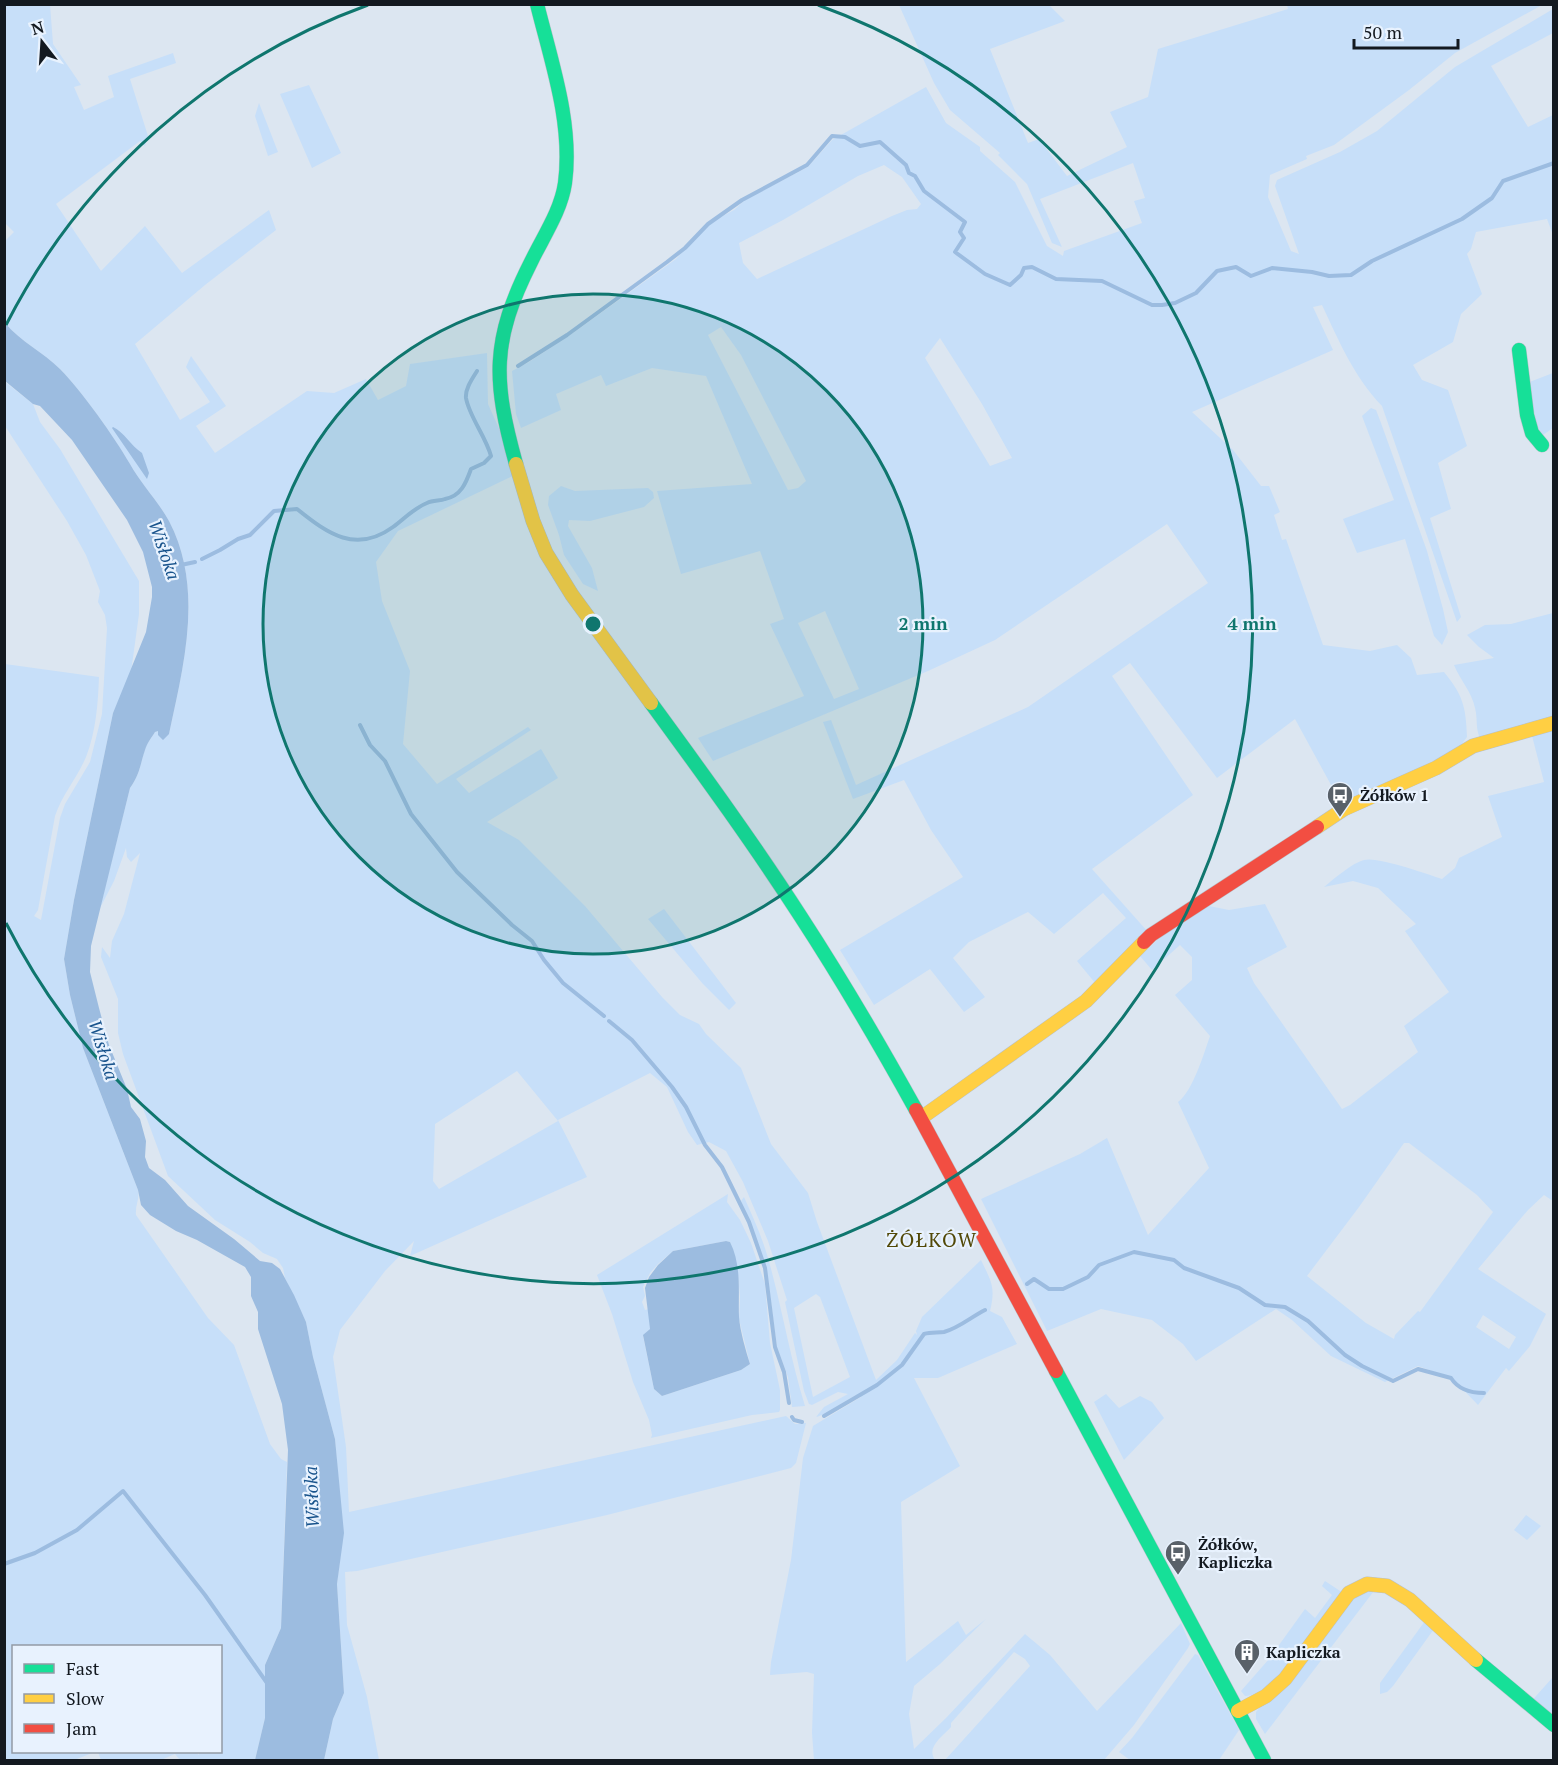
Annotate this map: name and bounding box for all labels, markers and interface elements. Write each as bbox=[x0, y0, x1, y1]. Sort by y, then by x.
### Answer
north arrow bbox=[12, 12, 72, 72]
scale bar bbox=[1354, 12, 1458, 50]
text: N bbox=[29, 15, 47, 40]
text: 50 m bbox=[1363, 20, 1403, 44]
water label: Wisłoka bbox=[144, 517, 186, 583]
text: 2 min bbox=[898, 611, 948, 635]
text: 4 min bbox=[1227, 611, 1277, 635]
centre of rings bbox=[583, 614, 603, 634]
bus stop icon: Żółków 1 bbox=[1325, 780, 1355, 818]
place label: Żółków 1 bbox=[1360, 784, 1429, 806]
water label: Wisłoka bbox=[83, 1017, 124, 1083]
district label: ŻÓŁKÓW bbox=[886, 1226, 978, 1253]
water label: Wisłoka bbox=[298, 1466, 324, 1528]
place label: Żółków, Kapliczka bbox=[1198, 1533, 1273, 1573]
bus stop icon: Żółków, Kapliczka bbox=[1163, 1538, 1193, 1576]
building icon: Kapliczka bbox=[1232, 1637, 1262, 1675]
place label: Kapliczka bbox=[1266, 1641, 1341, 1663]
legend bbox=[12, 1645, 222, 1753]
text: Fast bbox=[66, 1656, 100, 1680]
text: Slow bbox=[66, 1686, 105, 1710]
text: Jam bbox=[66, 1716, 97, 1740]

